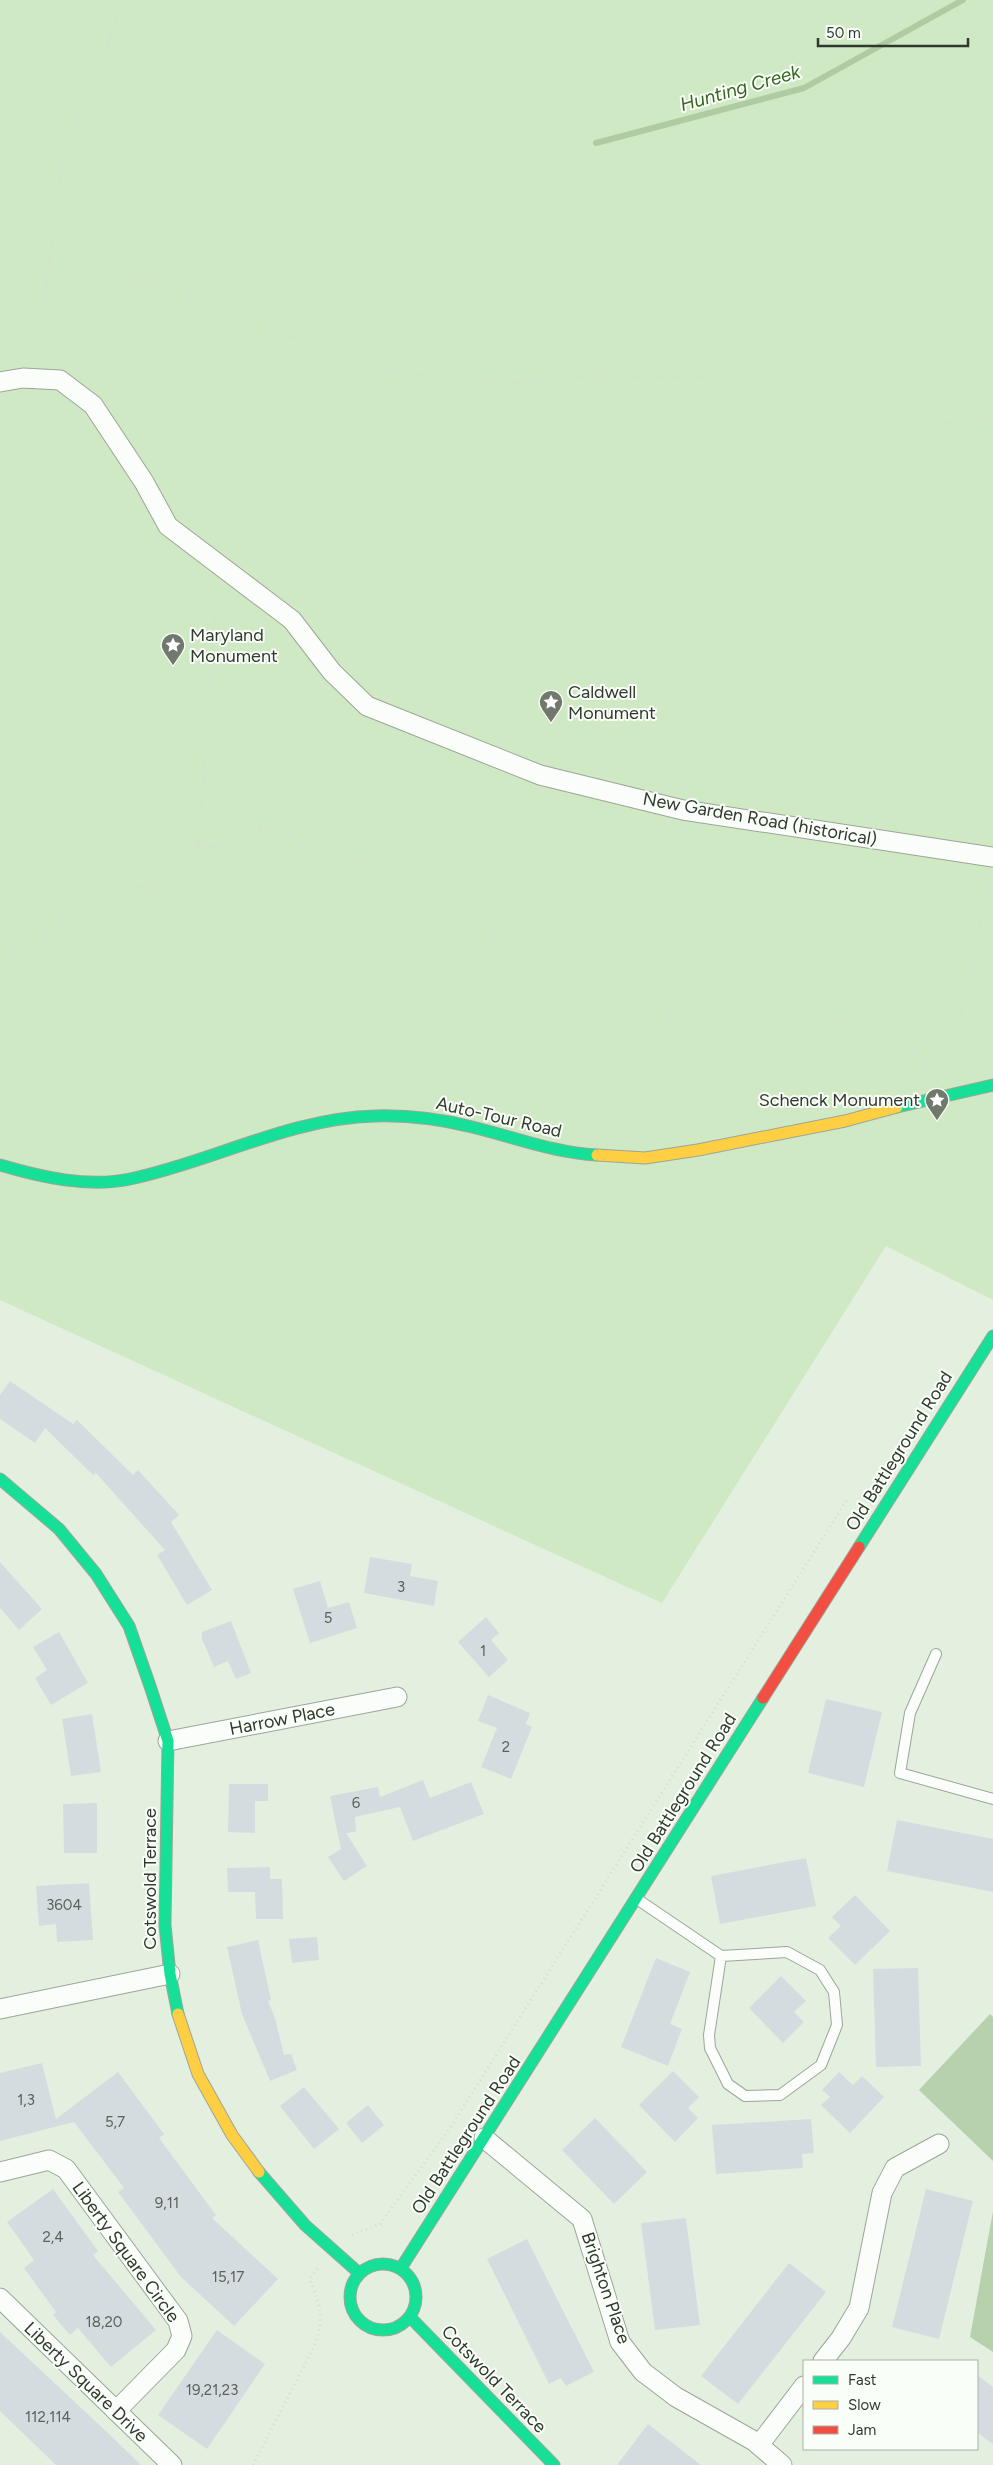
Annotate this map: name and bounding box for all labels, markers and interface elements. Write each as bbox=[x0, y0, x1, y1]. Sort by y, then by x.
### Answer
scale bar bbox=[818, 15, 968, 47]
text: 50 m bbox=[826, 24, 861, 42]
water label: Hunting Creek bbox=[677, 60, 803, 116]
place label: Maryland Monument bbox=[190, 624, 278, 667]
place icon: Maryland Monument bbox=[160, 632, 186, 666]
place label: Caldwell Monument bbox=[568, 681, 656, 724]
place icon: Caldwell Monument bbox=[538, 689, 564, 723]
street label: New Garden Road (historical) bbox=[641, 788, 879, 850]
place icon: Schenck Monument bbox=[924, 1087, 950, 1121]
place label: Schenck Monument bbox=[759, 1089, 920, 1111]
street label: Auto-Tour Road bbox=[434, 1092, 564, 1142]
street label: Old Battleground Road bbox=[841, 1367, 957, 1535]
house number: 3 bbox=[397, 1578, 405, 1596]
house number: 5 bbox=[324, 1609, 332, 1627]
house number: 1 bbox=[480, 1642, 486, 1660]
street label: Harrow Place bbox=[227, 1698, 337, 1740]
street label: Old Battleground Road bbox=[625, 1709, 741, 1877]
house number: 2 bbox=[502, 1738, 510, 1756]
house number: 6 bbox=[352, 1794, 361, 1812]
street label: Cotswold Terrace bbox=[139, 1808, 161, 1950]
house number: 3604 bbox=[46, 1896, 82, 1914]
street label: Old Battleground Road bbox=[407, 2052, 525, 2218]
house number: 1,3 bbox=[17, 2091, 35, 2109]
house number: 5,7 bbox=[105, 2113, 125, 2131]
street label: Liberty Square Circle bbox=[68, 2177, 185, 2327]
house number: 9,11 bbox=[155, 2194, 179, 2212]
house number: 2,4 bbox=[42, 2228, 64, 2246]
street label: Brighton Place bbox=[577, 2229, 635, 2347]
house number: 15,17 bbox=[212, 2268, 244, 2286]
house number: 18,20 bbox=[86, 2313, 122, 2331]
street label: Liberty Square Drive bbox=[20, 2317, 153, 2447]
street label: Cotswold Terrace bbox=[437, 2320, 551, 2438]
legend bbox=[803, 2360, 978, 2450]
text: Fast bbox=[848, 2371, 877, 2389]
house number: 19,21,23 bbox=[186, 2381, 238, 2399]
text: Slow bbox=[848, 2396, 881, 2414]
house number: 112,114 bbox=[25, 2408, 71, 2426]
text: Jam bbox=[848, 2421, 876, 2439]

